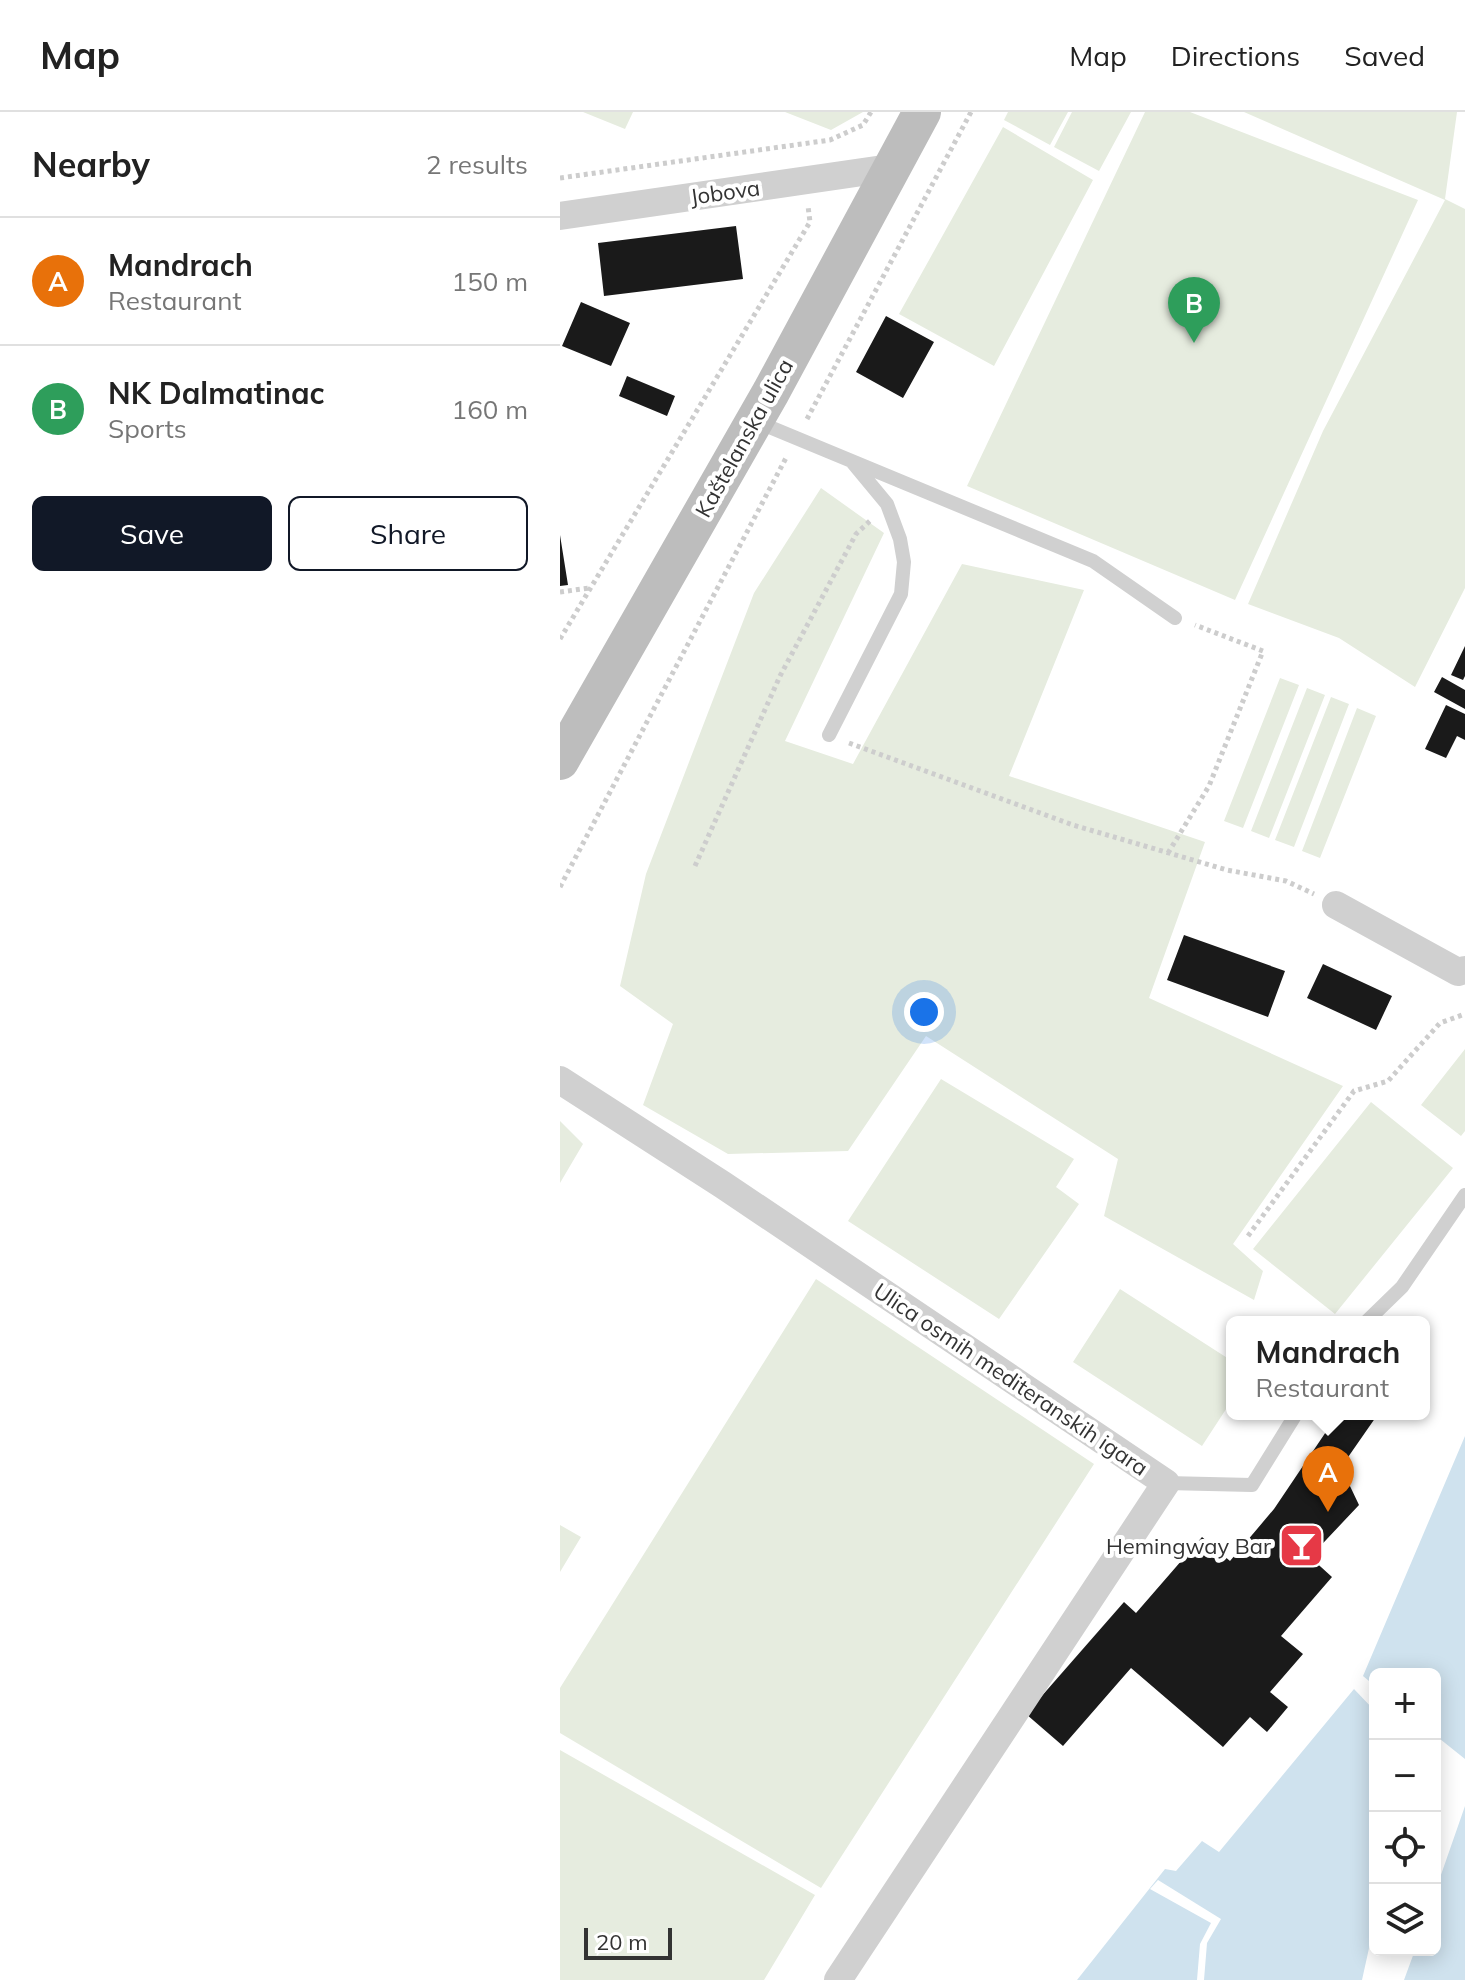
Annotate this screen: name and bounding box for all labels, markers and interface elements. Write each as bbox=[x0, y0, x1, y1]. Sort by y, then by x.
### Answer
text: Map bbox=[40, 31, 120, 79]
text: Map bbox=[1069, 38, 1127, 73]
text: Directions bbox=[1171, 38, 1300, 73]
text: Saved bbox=[1344, 38, 1425, 73]
text: Nearby bbox=[32, 143, 150, 186]
text: 2 results bbox=[426, 148, 528, 181]
street label: Jobova bbox=[688, 173, 762, 211]
text: Mandrach bbox=[108, 246, 253, 284]
text: A bbox=[48, 265, 68, 298]
text: 150 m bbox=[452, 265, 528, 298]
pin: B bbox=[1168, 277, 1220, 343]
text: Restaurant bbox=[108, 284, 242, 317]
street label: Kaštelanska ulica bbox=[689, 354, 799, 522]
text: NK Dalmatinac bbox=[108, 374, 325, 412]
text: B bbox=[49, 393, 67, 426]
text: 160 m bbox=[452, 393, 528, 426]
text: Sports bbox=[108, 412, 187, 445]
button: Save bbox=[32, 496, 272, 571]
button: Share bbox=[288, 496, 528, 571]
your location bbox=[904, 992, 944, 1032]
street label: Ulica osmih mediteranskih igara bbox=[868, 1277, 1154, 1481]
popup bbox=[1226, 1316, 1430, 1420]
text: Mandrach bbox=[1256, 1333, 1400, 1371]
text: Restaurant bbox=[1256, 1371, 1389, 1404]
pin: A bbox=[1302, 1446, 1354, 1512]
bar icon: Hemingway Bar bbox=[1278, 1522, 1326, 1570]
place label: Hemingway Bar bbox=[1106, 1532, 1271, 1560]
map controls bbox=[1369, 1668, 1441, 1956]
button: + bbox=[1369, 1668, 1441, 1740]
button: − bbox=[1369, 1740, 1441, 1812]
button: locate bbox=[1369, 1812, 1441, 1884]
button: layers bbox=[1369, 1884, 1441, 1956]
scale bar bbox=[584, 1924, 672, 1960]
text: 20 m bbox=[596, 1928, 647, 1956]

